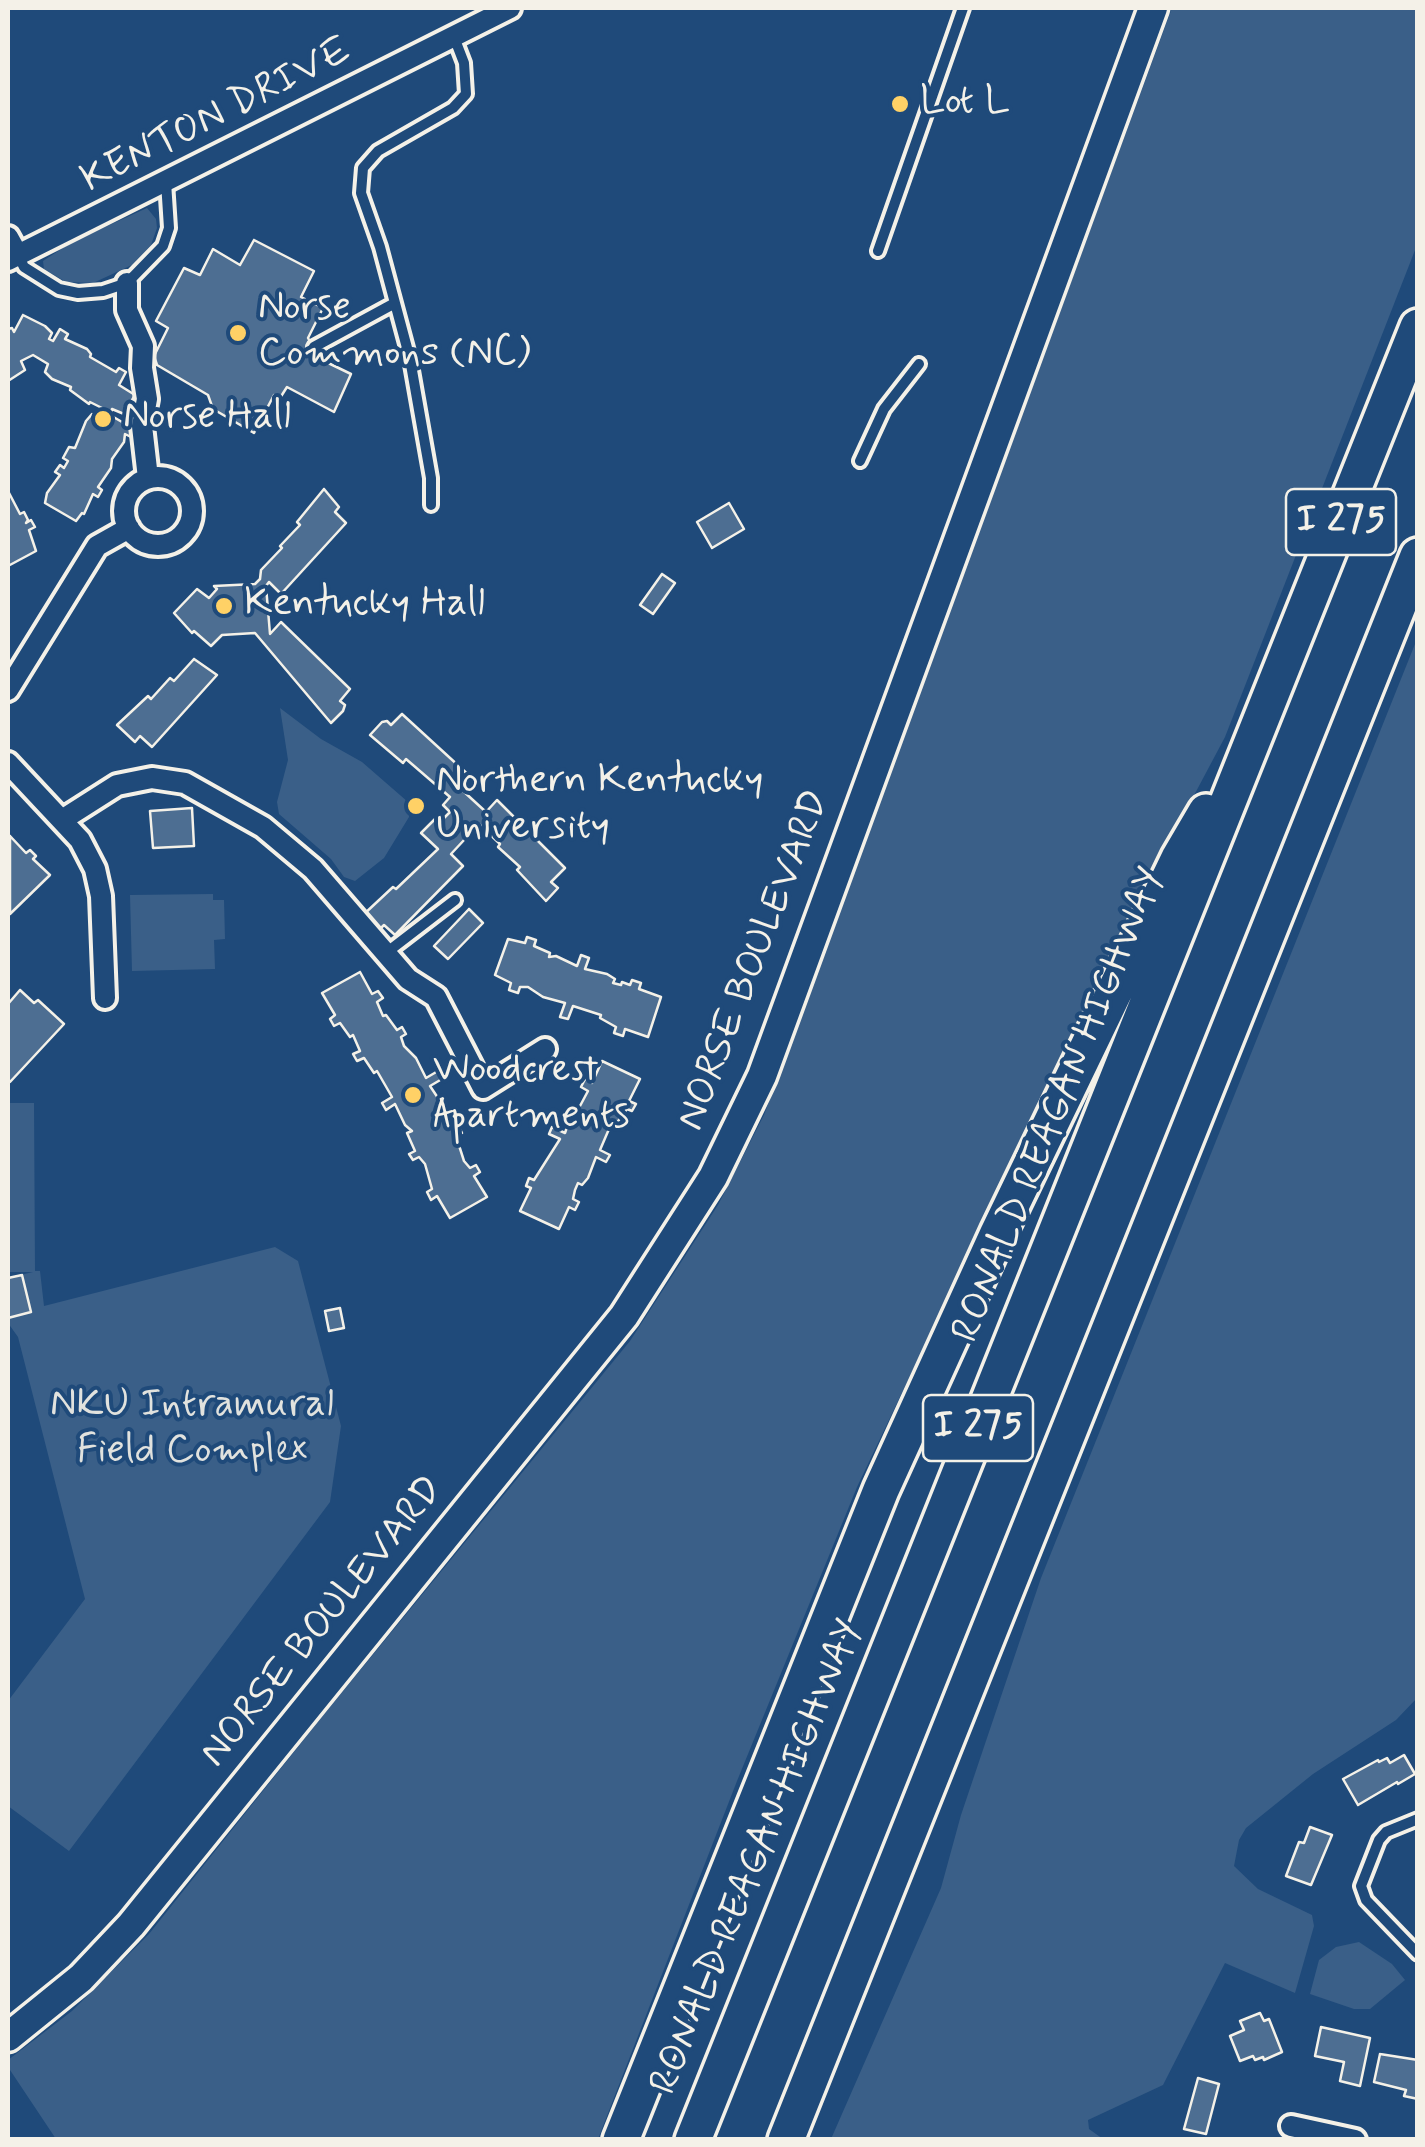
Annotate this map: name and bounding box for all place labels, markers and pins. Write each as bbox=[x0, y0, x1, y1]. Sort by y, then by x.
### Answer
place label: Lot L bbox=[920, 80, 1009, 128]
marker: Lot L bbox=[889, 93, 911, 115]
place label: Norse Commons (NC) bbox=[258, 286, 531, 380]
marker: Norse Commons (NC) bbox=[227, 322, 249, 344]
place label: Norse Hall bbox=[123, 395, 291, 443]
marker: Norse Hall bbox=[92, 408, 114, 430]
place label: Kentucky Hall bbox=[244, 582, 485, 630]
marker: Kentucky Hall bbox=[213, 595, 235, 617]
place label: Northern Kentucky University bbox=[436, 759, 763, 853]
marker: Northern Kentucky University bbox=[405, 795, 427, 817]
place label: Woodcrest Apartments bbox=[433, 1048, 630, 1142]
marker: Woodcrest Apartments bbox=[402, 1084, 424, 1106]

